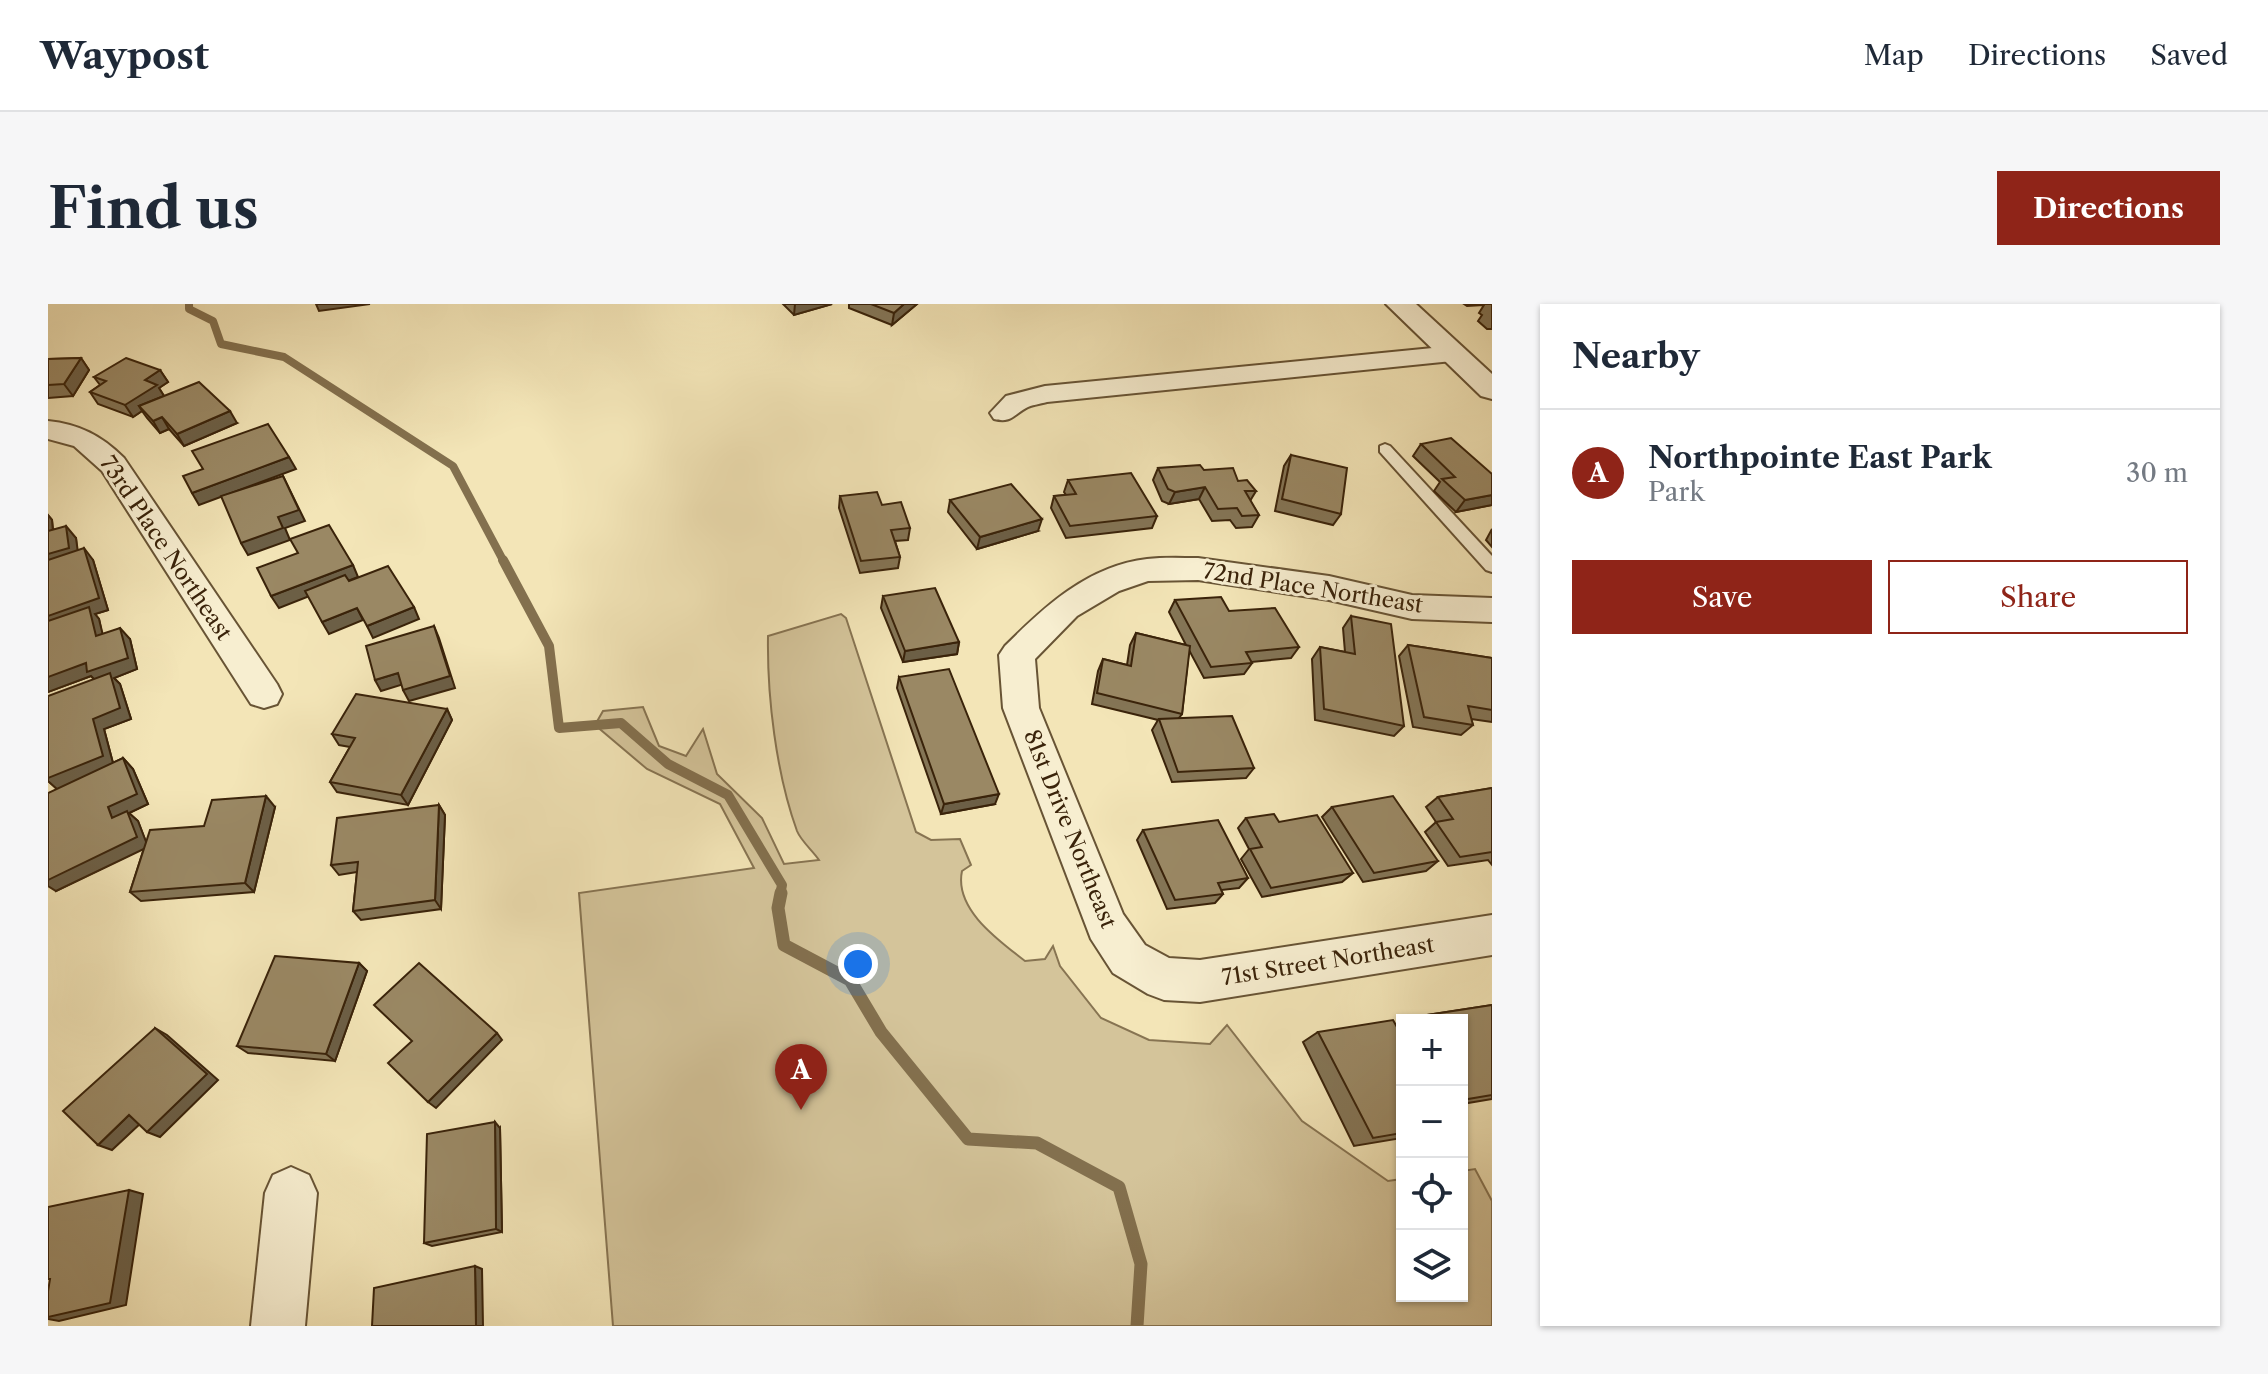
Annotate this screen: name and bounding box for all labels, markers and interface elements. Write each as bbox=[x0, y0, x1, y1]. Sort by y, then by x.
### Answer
text: Waypost bbox=[40, 32, 209, 79]
text: Map bbox=[1864, 38, 1924, 72]
text: Directions bbox=[1968, 38, 2106, 72]
text: Saved bbox=[2150, 38, 2228, 72]
button: Directions bbox=[1997, 171, 2220, 245]
text: Find us bbox=[48, 174, 259, 243]
text: Nearby bbox=[1572, 335, 1700, 377]
text: Northpointe East Park bbox=[1648, 439, 1992, 476]
street label: 73rd Place Northeast bbox=[94, 451, 238, 646]
text: A bbox=[1588, 457, 1608, 489]
text: 30 m bbox=[2126, 457, 2188, 489]
text: Park bbox=[1648, 476, 1705, 508]
street label: 72nd Place Northeast bbox=[1201, 557, 1425, 619]
button: Save bbox=[1572, 560, 1872, 634]
button: Share bbox=[1888, 560, 2188, 634]
street label: 81st Drive Northeast bbox=[1018, 726, 1122, 932]
street label: 71st Street Northeast bbox=[1220, 931, 1436, 991]
your location bbox=[838, 944, 878, 984]
map controls bbox=[1396, 1014, 1468, 1302]
button: + bbox=[1396, 1014, 1468, 1086]
pin: A bbox=[775, 1044, 827, 1110]
button: − bbox=[1396, 1086, 1468, 1158]
button: locate bbox=[1396, 1158, 1468, 1230]
button: layers bbox=[1396, 1230, 1468, 1302]

